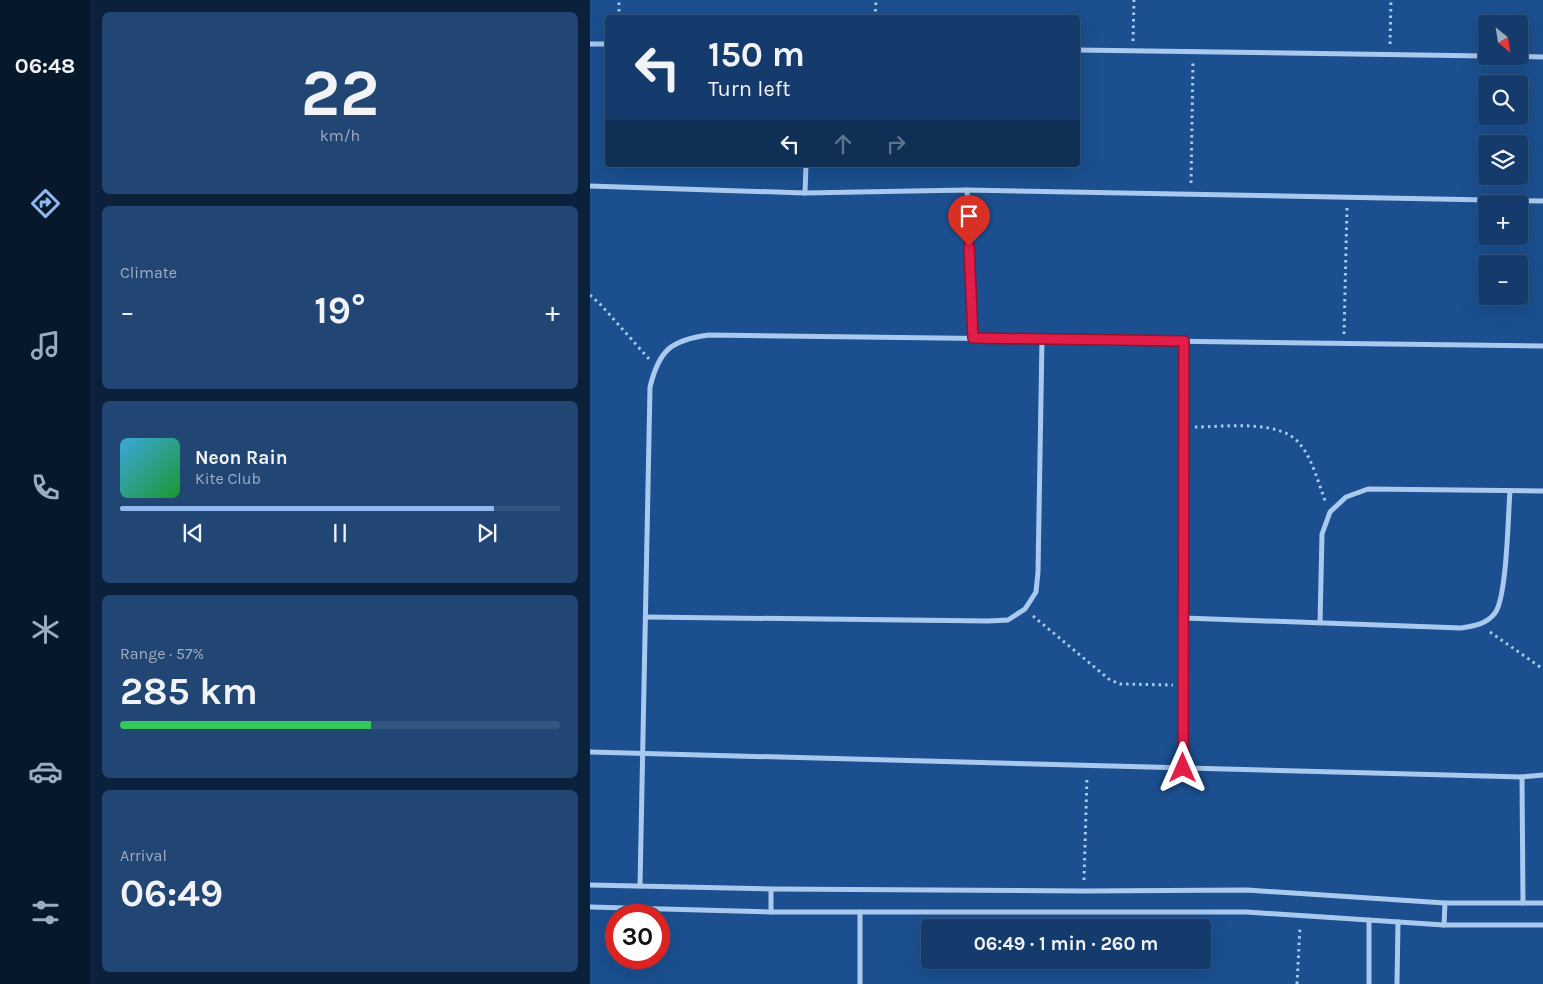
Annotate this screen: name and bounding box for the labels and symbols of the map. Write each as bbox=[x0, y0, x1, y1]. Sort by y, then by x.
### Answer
north arrow bbox=[1478, 15, 1528, 65]
pin bbox=[948, 195, 990, 246]
position arrow bbox=[1156, 741, 1208, 793]
speed limit sign: 30 bbox=[605, 904, 670, 969]

